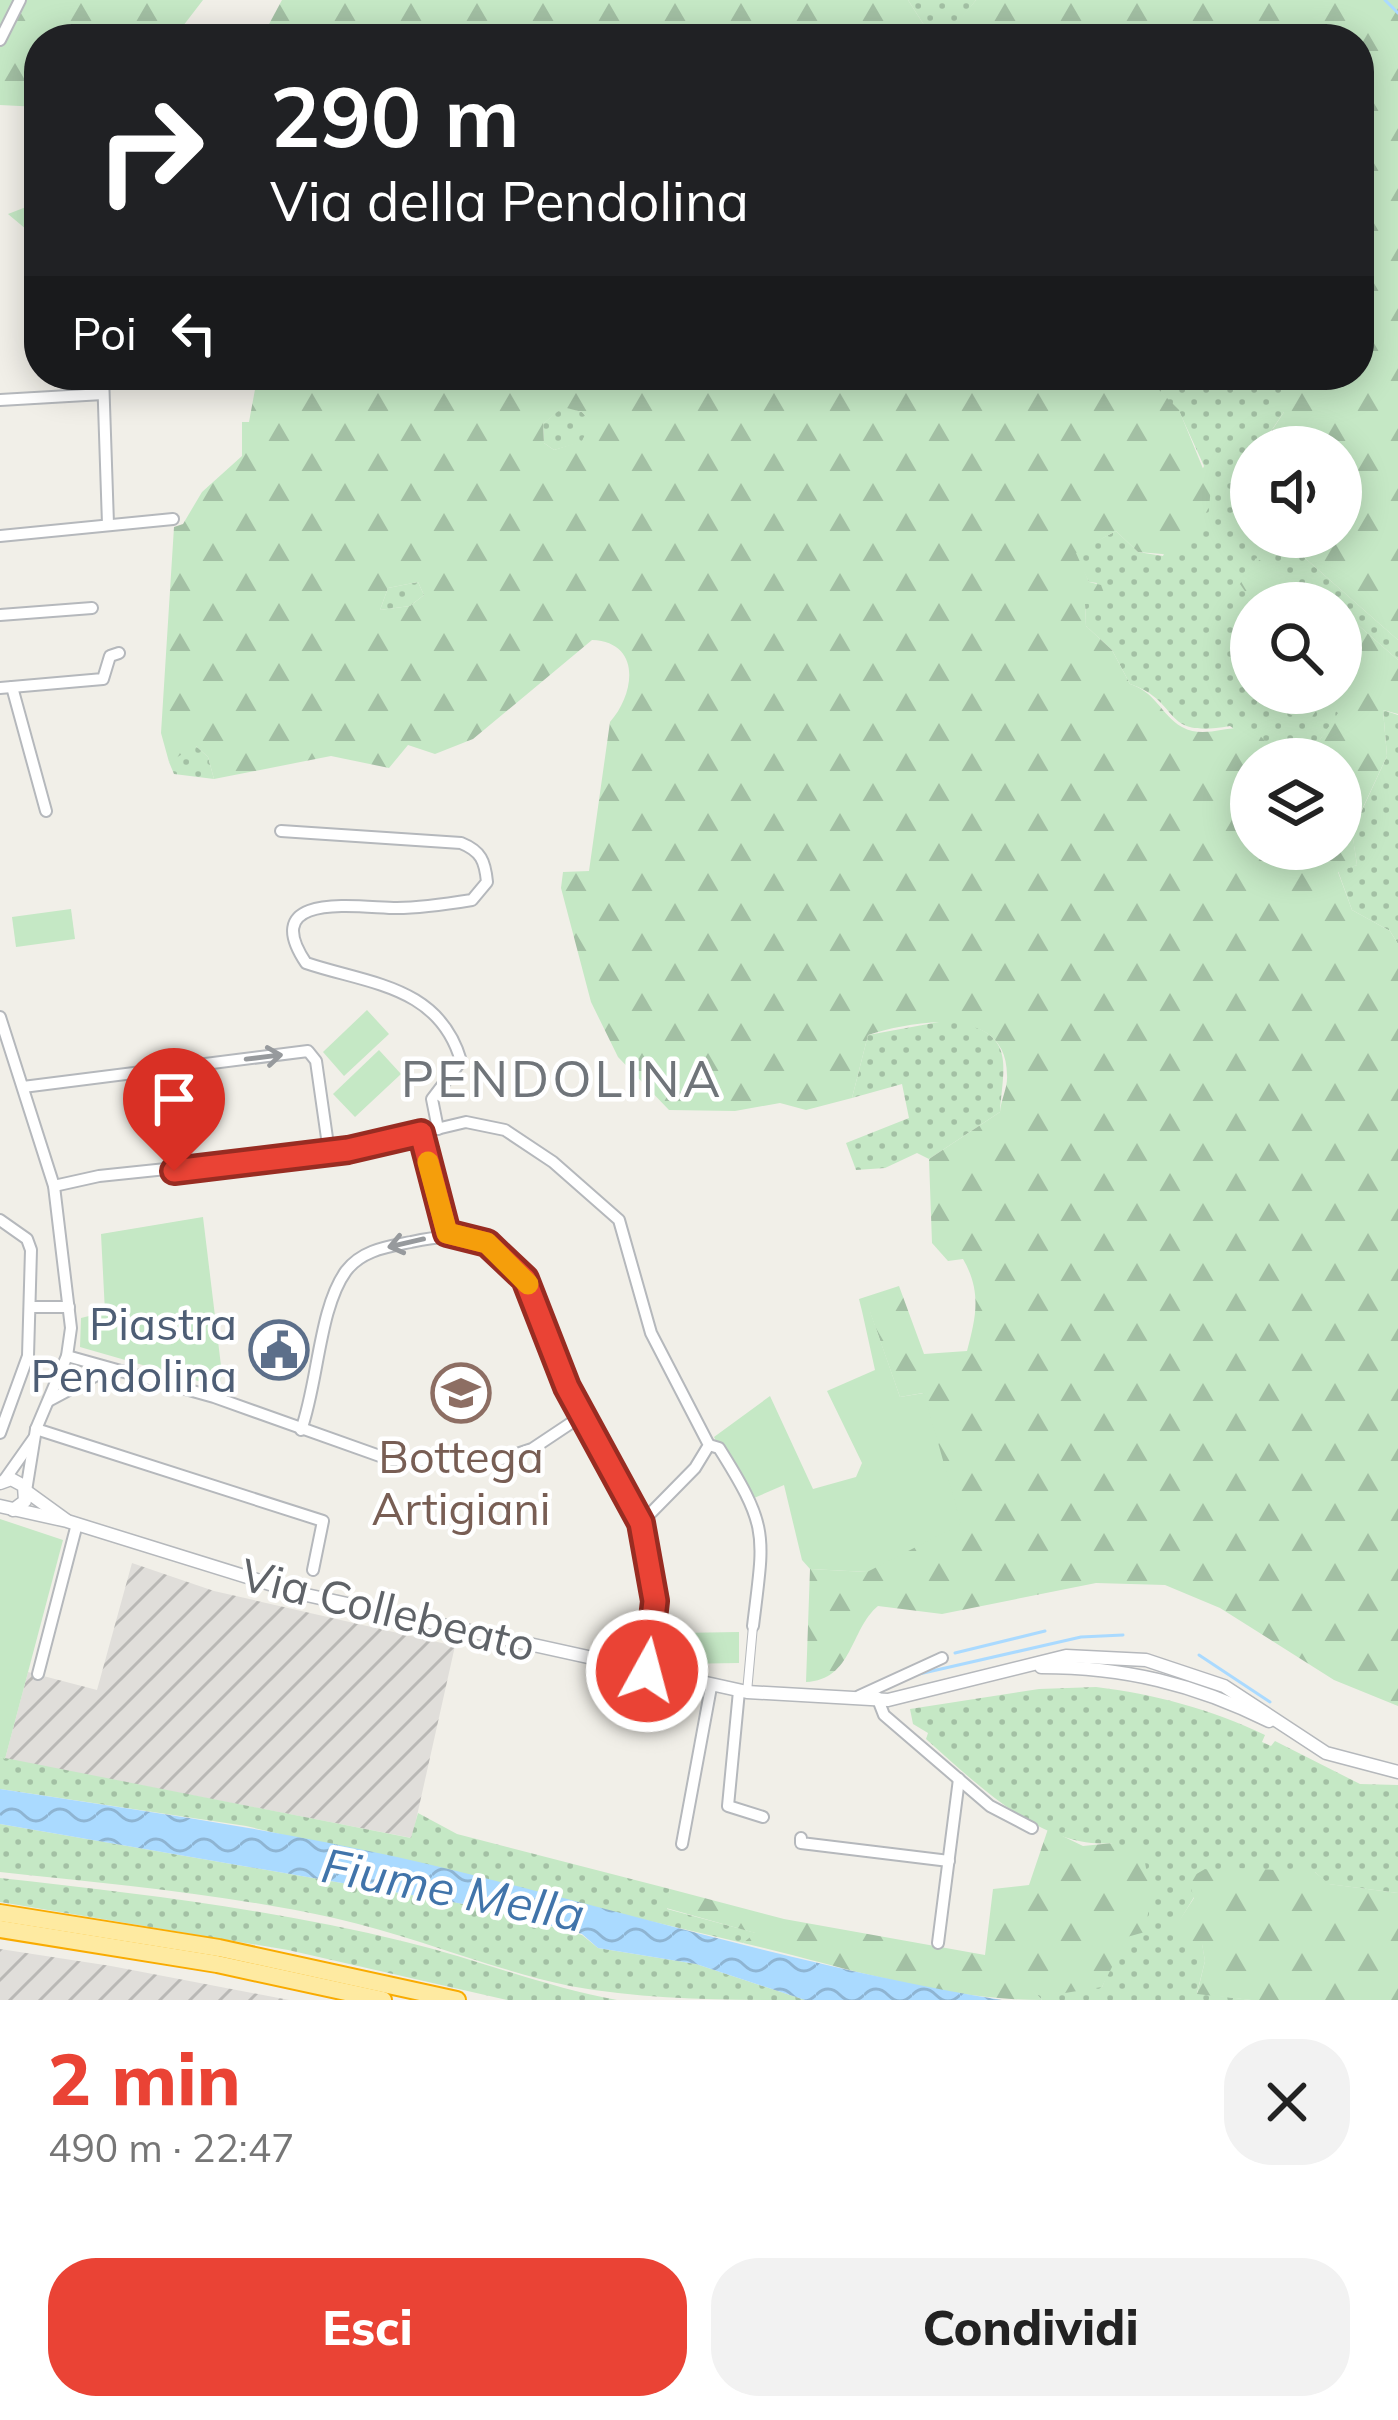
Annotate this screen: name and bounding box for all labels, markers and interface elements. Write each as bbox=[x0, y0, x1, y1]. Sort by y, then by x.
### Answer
text: 290 m bbox=[270, 63, 520, 168]
icon: right bbox=[72, 72, 228, 228]
text: Via della Pendolina bbox=[270, 167, 749, 235]
icon: left bbox=[161, 300, 227, 366]
text: Poi bbox=[72, 305, 137, 361]
map controls bbox=[1230, 426, 1362, 870]
button: sound bbox=[1230, 426, 1362, 558]
button: search bbox=[1230, 582, 1362, 714]
button: layers bbox=[1230, 738, 1362, 870]
one-way arrow bbox=[244, 1045, 283, 1067]
district label: PENDOLINA bbox=[401, 1046, 723, 1110]
pin bbox=[123, 1048, 225, 1171]
icon: arrive bbox=[141, 1066, 207, 1132]
one-way arrow bbox=[387, 1233, 425, 1255]
place label: Piastra Pendolina bbox=[30, 1295, 237, 1403]
public building icon: Piastra Pendolina bbox=[248, 1319, 310, 1381]
school or university icon: Bottega Artigiani bbox=[430, 1362, 492, 1424]
place label: Bottega Artigiani bbox=[372, 1428, 550, 1536]
street label: Via Collebeato bbox=[235, 1545, 541, 1673]
position arrow bbox=[584, 1608, 710, 1734]
water label: Fiume Mella bbox=[317, 1834, 589, 1944]
text: 2 min bbox=[48, 2033, 241, 2123]
button: close bbox=[1224, 2039, 1350, 2165]
text: 490 m · 22:47 bbox=[48, 2123, 294, 2172]
button: Esci bbox=[48, 2258, 687, 2396]
button: Condividi bbox=[711, 2258, 1350, 2396]

